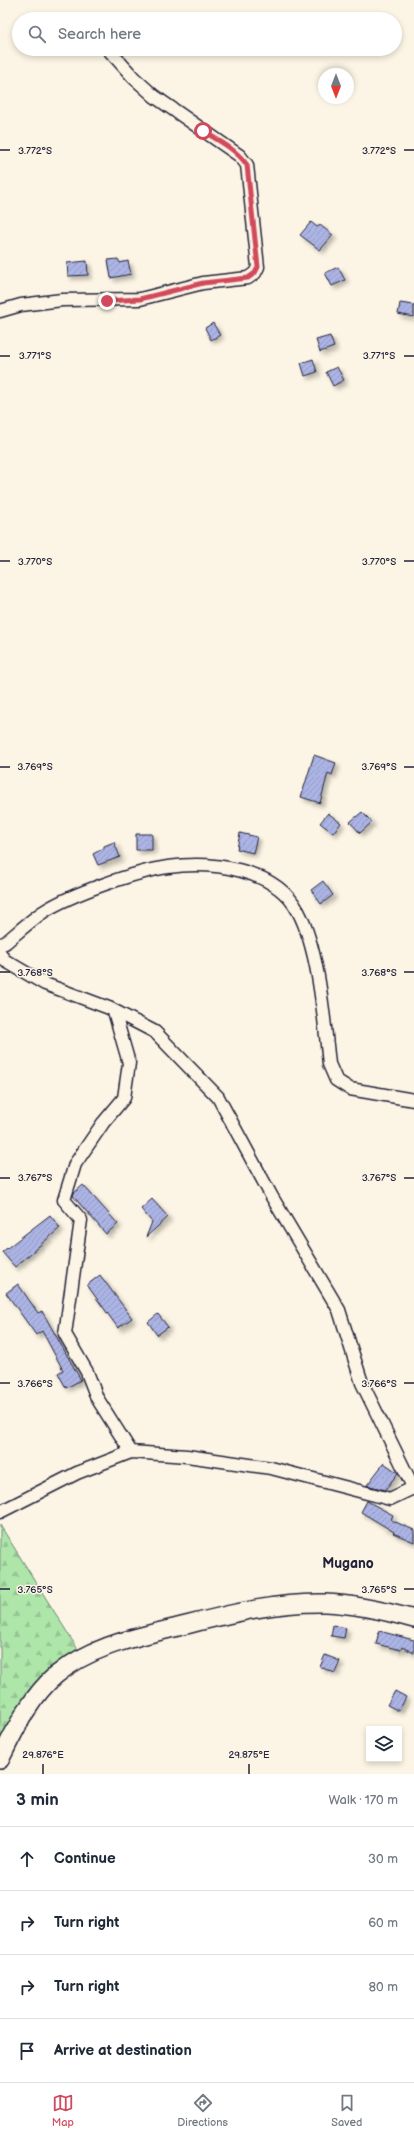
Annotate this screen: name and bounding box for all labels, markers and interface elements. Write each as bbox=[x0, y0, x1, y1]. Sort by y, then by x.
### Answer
search box bbox=[12, 12, 402, 56]
icon: search bbox=[26, 23, 48, 45]
text: Search here bbox=[58, 25, 141, 44]
north arrow bbox=[318, 68, 354, 104]
route start bbox=[194, 122, 212, 140]
text: 3.772°S bbox=[18, 145, 52, 157]
text: 3.772°S bbox=[362, 145, 396, 157]
route end bbox=[98, 292, 116, 310]
text: 3.771°S bbox=[19, 350, 51, 362]
text: 3.771°S bbox=[363, 350, 395, 362]
text: 3.770°S bbox=[18, 556, 52, 568]
text: 3.770°S bbox=[362, 556, 396, 568]
text: 3.769°S bbox=[17, 761, 53, 773]
text: 3.769°S bbox=[361, 761, 397, 773]
text: 3.768°S bbox=[17, 967, 53, 979]
text: 3.768°S bbox=[361, 967, 397, 979]
text: 3.767°S bbox=[18, 1172, 52, 1184]
text: 3.767°S bbox=[362, 1172, 396, 1184]
text: 3.766°S bbox=[17, 1378, 53, 1390]
text: 3.766°S bbox=[361, 1378, 397, 1390]
district label: Mugano bbox=[322, 1555, 374, 1572]
text: 3.765°S bbox=[17, 1584, 53, 1596]
text: 3.765°S bbox=[361, 1584, 397, 1596]
map controls bbox=[366, 1726, 402, 1762]
button: layers bbox=[366, 1726, 402, 1762]
text: 29.876°E bbox=[22, 1749, 64, 1761]
text: 29.875°E bbox=[228, 1749, 270, 1761]
text: 3 min bbox=[16, 1790, 59, 1810]
text: Walk · 170 m bbox=[328, 1792, 398, 1808]
icon: ahead bbox=[16, 1848, 38, 1870]
text: Continue bbox=[54, 1849, 116, 1868]
text: 30 m bbox=[368, 1851, 398, 1867]
icon: right bbox=[16, 1912, 38, 1934]
text: Turn right bbox=[54, 1913, 119, 1932]
text: 60 m bbox=[368, 1915, 398, 1931]
icon: right bbox=[16, 1976, 38, 1998]
text: Turn right bbox=[54, 1977, 119, 1996]
text: 80 m bbox=[369, 1979, 398, 1995]
icon: arrive bbox=[16, 2040, 38, 2062]
text: Arrive at destination bbox=[54, 2041, 192, 2060]
tab: Map bbox=[52, 2092, 74, 2129]
tab: Directions bbox=[177, 2092, 228, 2129]
tab: Saved bbox=[331, 2092, 362, 2129]

